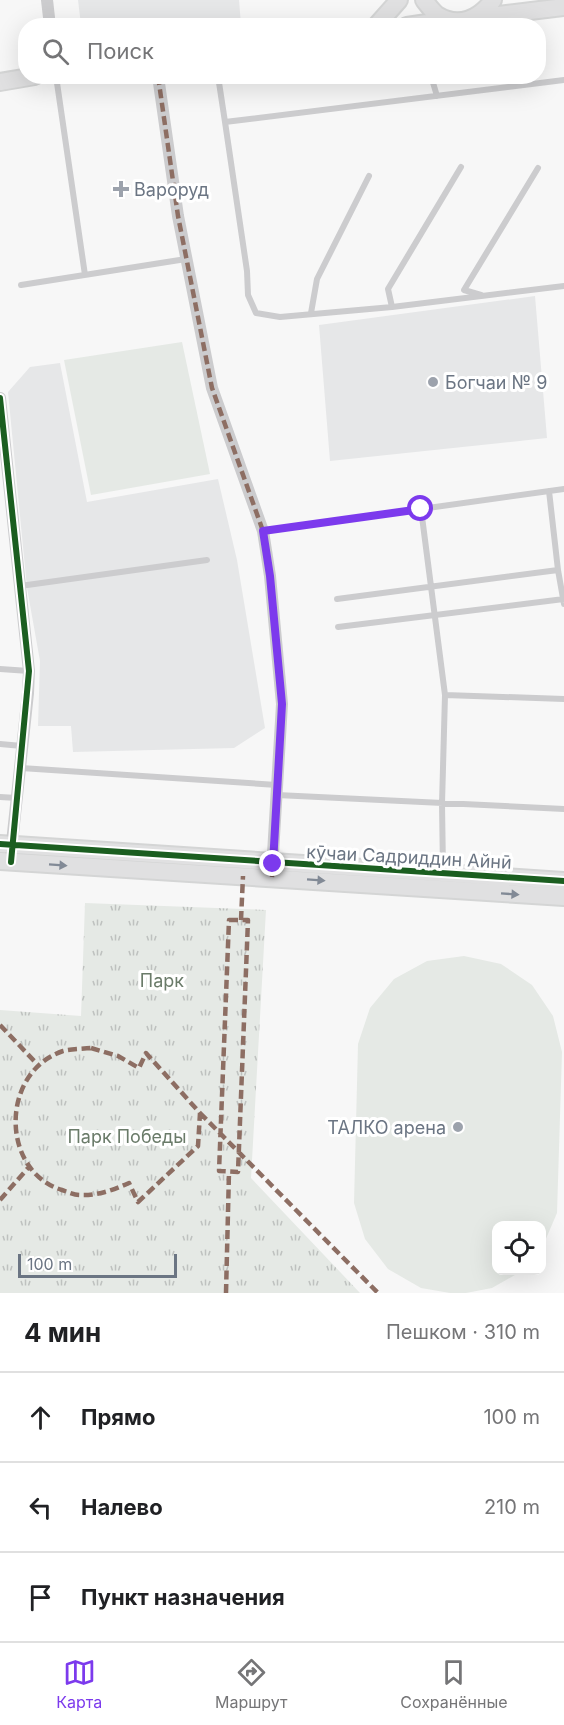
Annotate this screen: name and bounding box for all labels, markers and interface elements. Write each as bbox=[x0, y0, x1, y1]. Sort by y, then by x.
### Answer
search box bbox=[18, 18, 546, 84]
icon: search bbox=[39, 35, 72, 68]
text: Поиск bbox=[87, 38, 154, 64]
place label: Вароруд bbox=[134, 179, 209, 200]
marker: Вароруд bbox=[112, 180, 130, 198]
place label: Богчаи № 9 bbox=[445, 372, 547, 393]
marker: Богчаи № 9 bbox=[426, 375, 440, 389]
route start bbox=[407, 495, 433, 521]
street label: кӯчаи Садриддин Айнӣ bbox=[306, 841, 512, 873]
route end bbox=[259, 850, 285, 876]
one-way arrow bbox=[49, 860, 68, 869]
one-way arrow bbox=[306, 876, 325, 885]
one-way arrow bbox=[501, 889, 520, 898]
park label: Парк bbox=[140, 970, 184, 991]
place label: ТАЛКО арена bbox=[327, 1117, 446, 1138]
marker: ТАЛКО арена bbox=[451, 1120, 465, 1134]
park label: Парк Победы bbox=[67, 1126, 187, 1147]
map controls bbox=[492, 1221, 546, 1275]
button: locate bbox=[492, 1221, 546, 1275]
scale bar bbox=[18, 1251, 177, 1278]
text: 100 m bbox=[27, 1254, 72, 1274]
text: 4 мин bbox=[24, 1317, 101, 1348]
text: Пешком · 310 m bbox=[386, 1320, 540, 1344]
icon: ahead bbox=[24, 1401, 57, 1434]
text: Прямо bbox=[81, 1404, 155, 1430]
text: 100 m bbox=[483, 1405, 540, 1429]
icon: left bbox=[24, 1491, 57, 1524]
text: Налево bbox=[81, 1494, 163, 1520]
text: 210 m bbox=[484, 1495, 540, 1519]
icon: arrive bbox=[24, 1581, 57, 1614]
text: Пункт назначения bbox=[81, 1584, 285, 1610]
tab: Карта bbox=[56, 1656, 102, 1712]
tab: Маршрут bbox=[215, 1656, 288, 1712]
tab: Сохранённые bbox=[400, 1656, 508, 1712]

